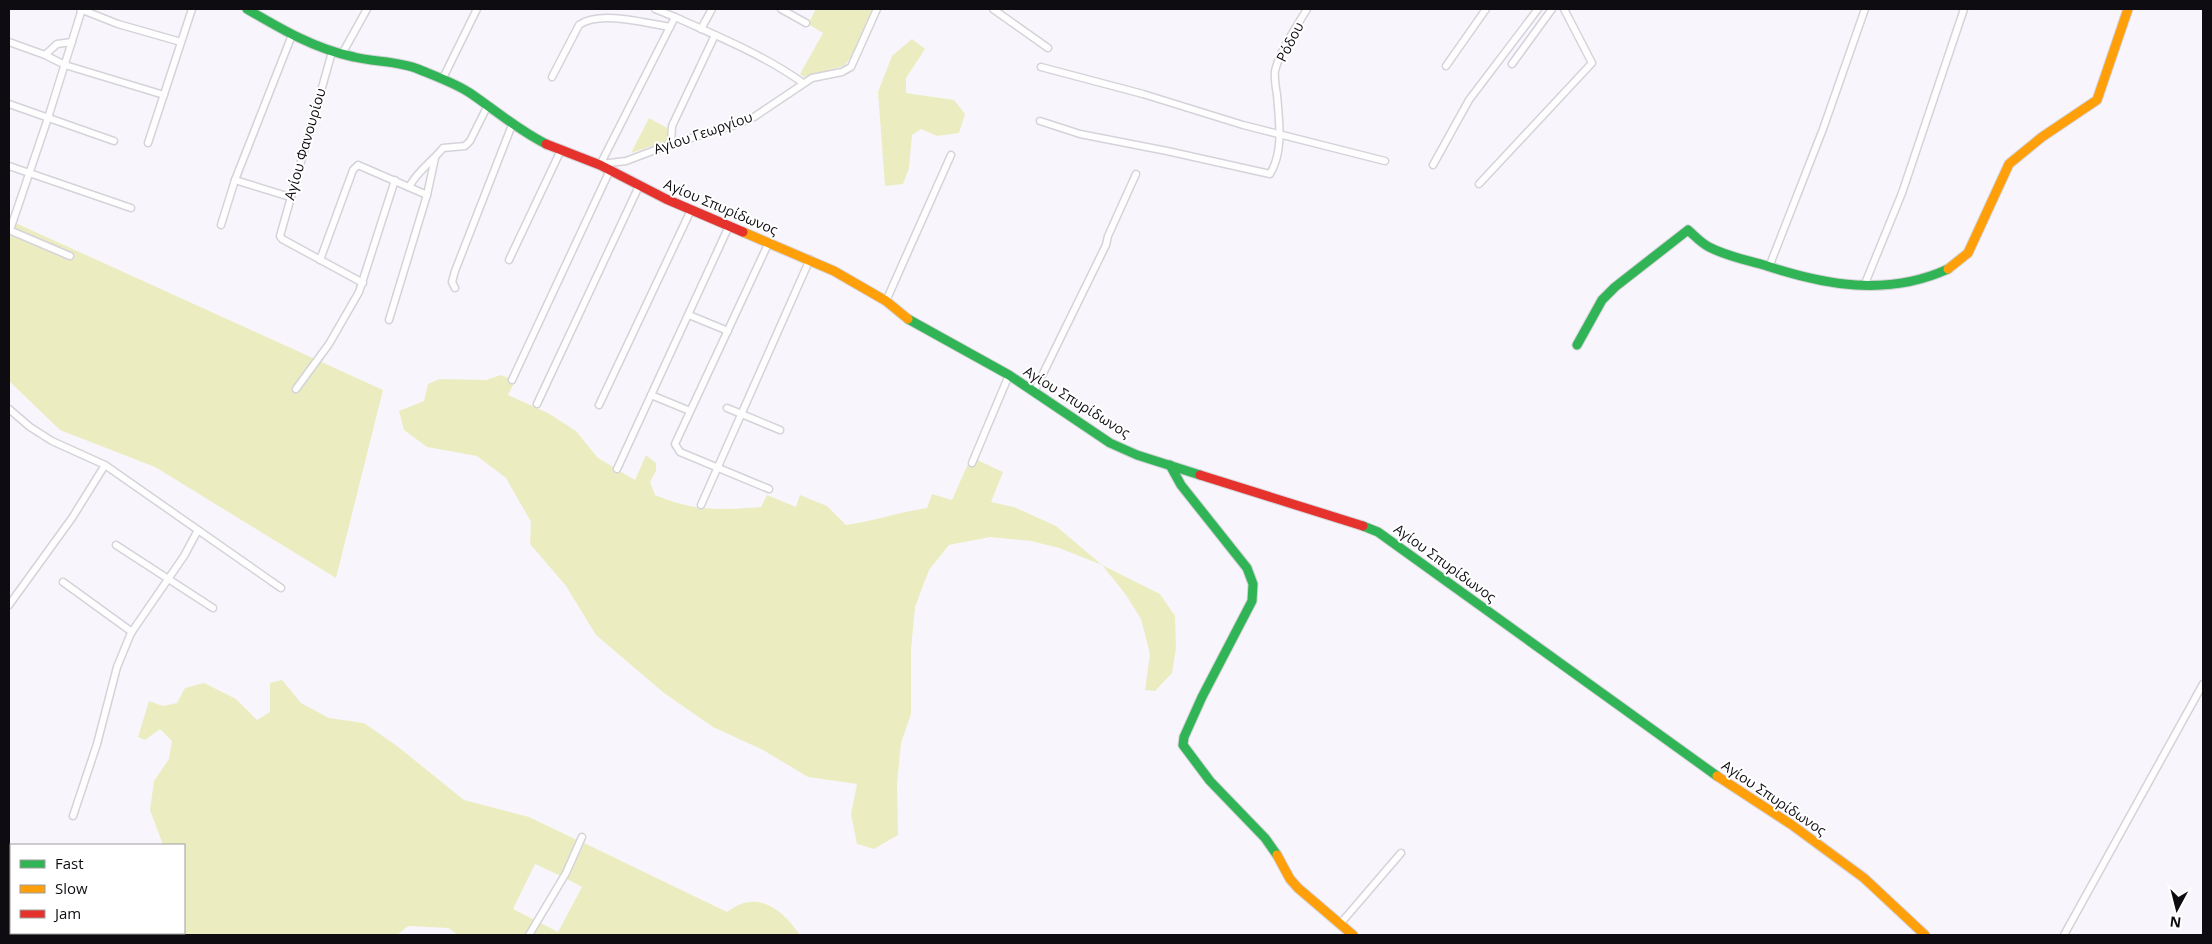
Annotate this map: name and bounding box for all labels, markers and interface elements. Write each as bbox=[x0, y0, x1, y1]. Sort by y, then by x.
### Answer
street label: Ρόδου bbox=[1272, 19, 1308, 65]
street label: Αγίου Φανουρίου bbox=[279, 86, 330, 202]
street label: Αγίου Γεωργίου bbox=[651, 107, 755, 158]
street label: Αγίου Σπυρίδωνος bbox=[661, 174, 781, 239]
street label: Αγίου Σπυρίδωνος bbox=[1020, 361, 1134, 442]
street label: Αγίου Σπυρίδωνος bbox=[1390, 519, 1500, 606]
street label: Αγίου Σπυρίδωνος bbox=[1718, 756, 1830, 840]
legend bbox=[10, 844, 185, 934]
text: Fast bbox=[55, 853, 84, 873]
text: Slow bbox=[55, 878, 88, 898]
north arrow bbox=[2152, 884, 2202, 934]
text: Jam bbox=[53, 903, 81, 923]
text: N bbox=[2169, 912, 2182, 933]

